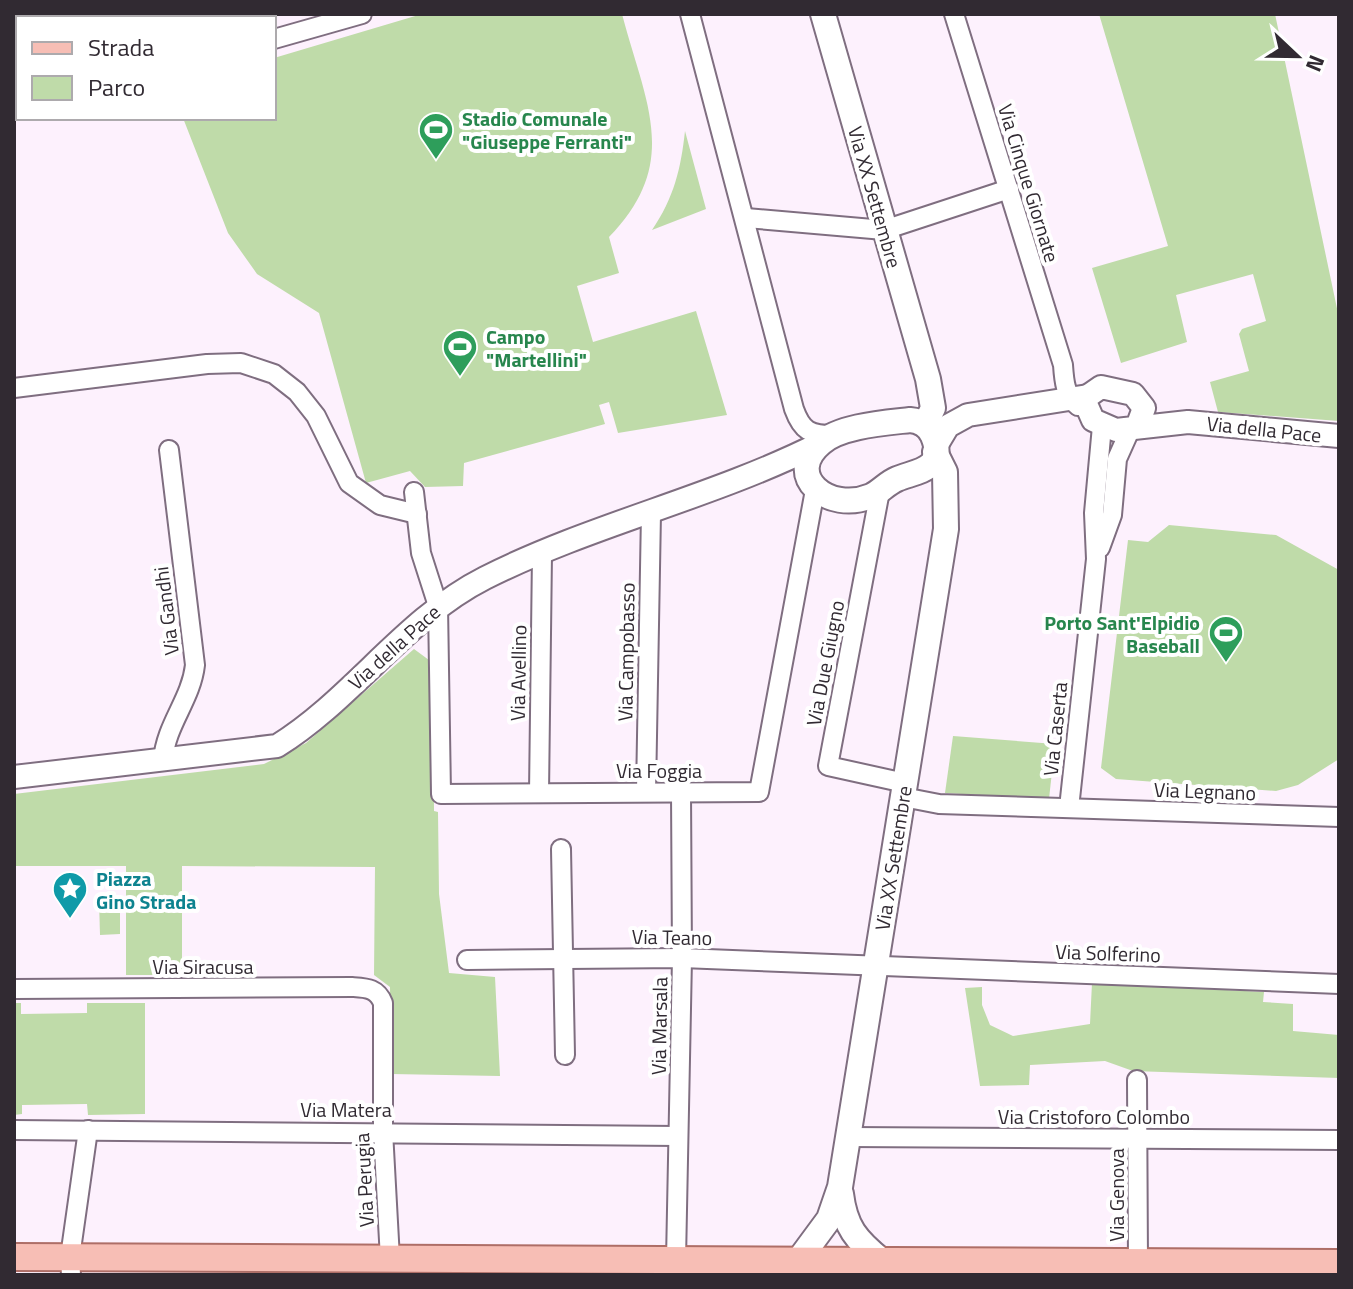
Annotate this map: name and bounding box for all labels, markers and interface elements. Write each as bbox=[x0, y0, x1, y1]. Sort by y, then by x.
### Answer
legend bbox=[16, 16, 276, 120]
north arrow bbox=[1257, 16, 1337, 96]
text: Strada bbox=[88, 29, 154, 65]
text: N bbox=[1297, 50, 1334, 77]
text: Parco bbox=[88, 69, 145, 105]
street label: Via Cinque Giornate bbox=[990, 100, 1068, 266]
place label: Stadio Comunale "Giuseppe Ferranti" bbox=[462, 103, 632, 157]
sports icon: Stadio Comunale "Giuseppe Ferranti" bbox=[417, 111, 455, 161]
street label: Via XX Settembre bbox=[840, 122, 910, 272]
place label: Campo "Martellini" bbox=[486, 321, 587, 375]
sports icon: Campo "Martellini" bbox=[441, 328, 479, 378]
street label: Via della Pace bbox=[1205, 408, 1323, 450]
street label: Via Gandhi bbox=[145, 565, 187, 657]
street label: Via Campobasso bbox=[609, 582, 643, 722]
street label: Via della Pace bbox=[341, 597, 447, 697]
street label: Via Due Giugno bbox=[798, 598, 852, 728]
place label: Porto Sant'Elpidio Baseball bbox=[1044, 607, 1200, 661]
sports icon: Porto Sant'Elpidio Baseball bbox=[1207, 614, 1245, 664]
street label: Via Avellino bbox=[502, 625, 534, 721]
street label: Via Caserta bbox=[1035, 680, 1075, 778]
street label: Via Foggia bbox=[616, 755, 702, 786]
street label: Via Legnano bbox=[1153, 774, 1257, 808]
street label: Via XX Settembre bbox=[866, 783, 920, 933]
place label: Piazza Gino Strada bbox=[96, 863, 196, 917]
place icon: Piazza Gino Strada bbox=[51, 870, 89, 920]
street label: Via Teano bbox=[631, 921, 713, 953]
street label: Via Solferino bbox=[1055, 936, 1161, 970]
street label: Via Siracusa bbox=[152, 951, 254, 982]
street label: Via Marsala bbox=[643, 977, 675, 1075]
street label: Via Matera bbox=[300, 1094, 392, 1125]
street label: Via Cristoforo Colombo bbox=[998, 1101, 1190, 1132]
street label: Via Perugia bbox=[346, 1132, 382, 1228]
street label: Via Genova bbox=[1101, 1148, 1132, 1242]

